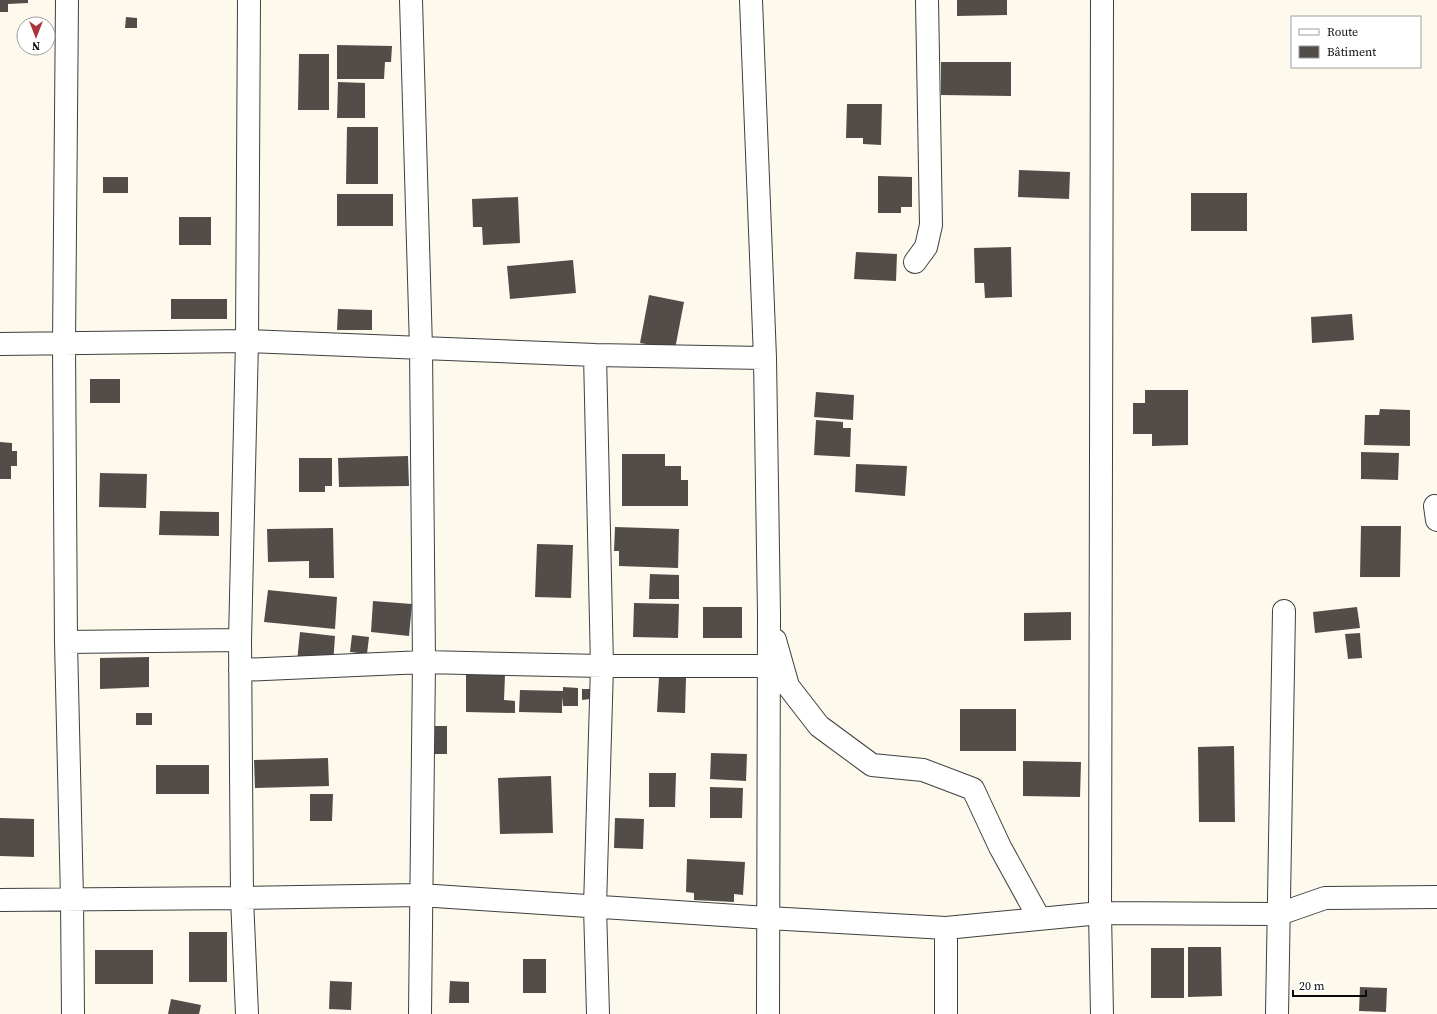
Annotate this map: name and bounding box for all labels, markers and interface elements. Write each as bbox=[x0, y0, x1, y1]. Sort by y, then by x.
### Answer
north arrow bbox=[16, 16, 56, 56]
legend bbox=[1291, 16, 1421, 68]
text: Route bbox=[1327, 24, 1358, 40]
text: N bbox=[32, 38, 40, 53]
text: Bâtiment bbox=[1327, 44, 1376, 60]
scale bar bbox=[1293, 972, 1366, 998]
text: 20 m bbox=[1299, 978, 1325, 994]

